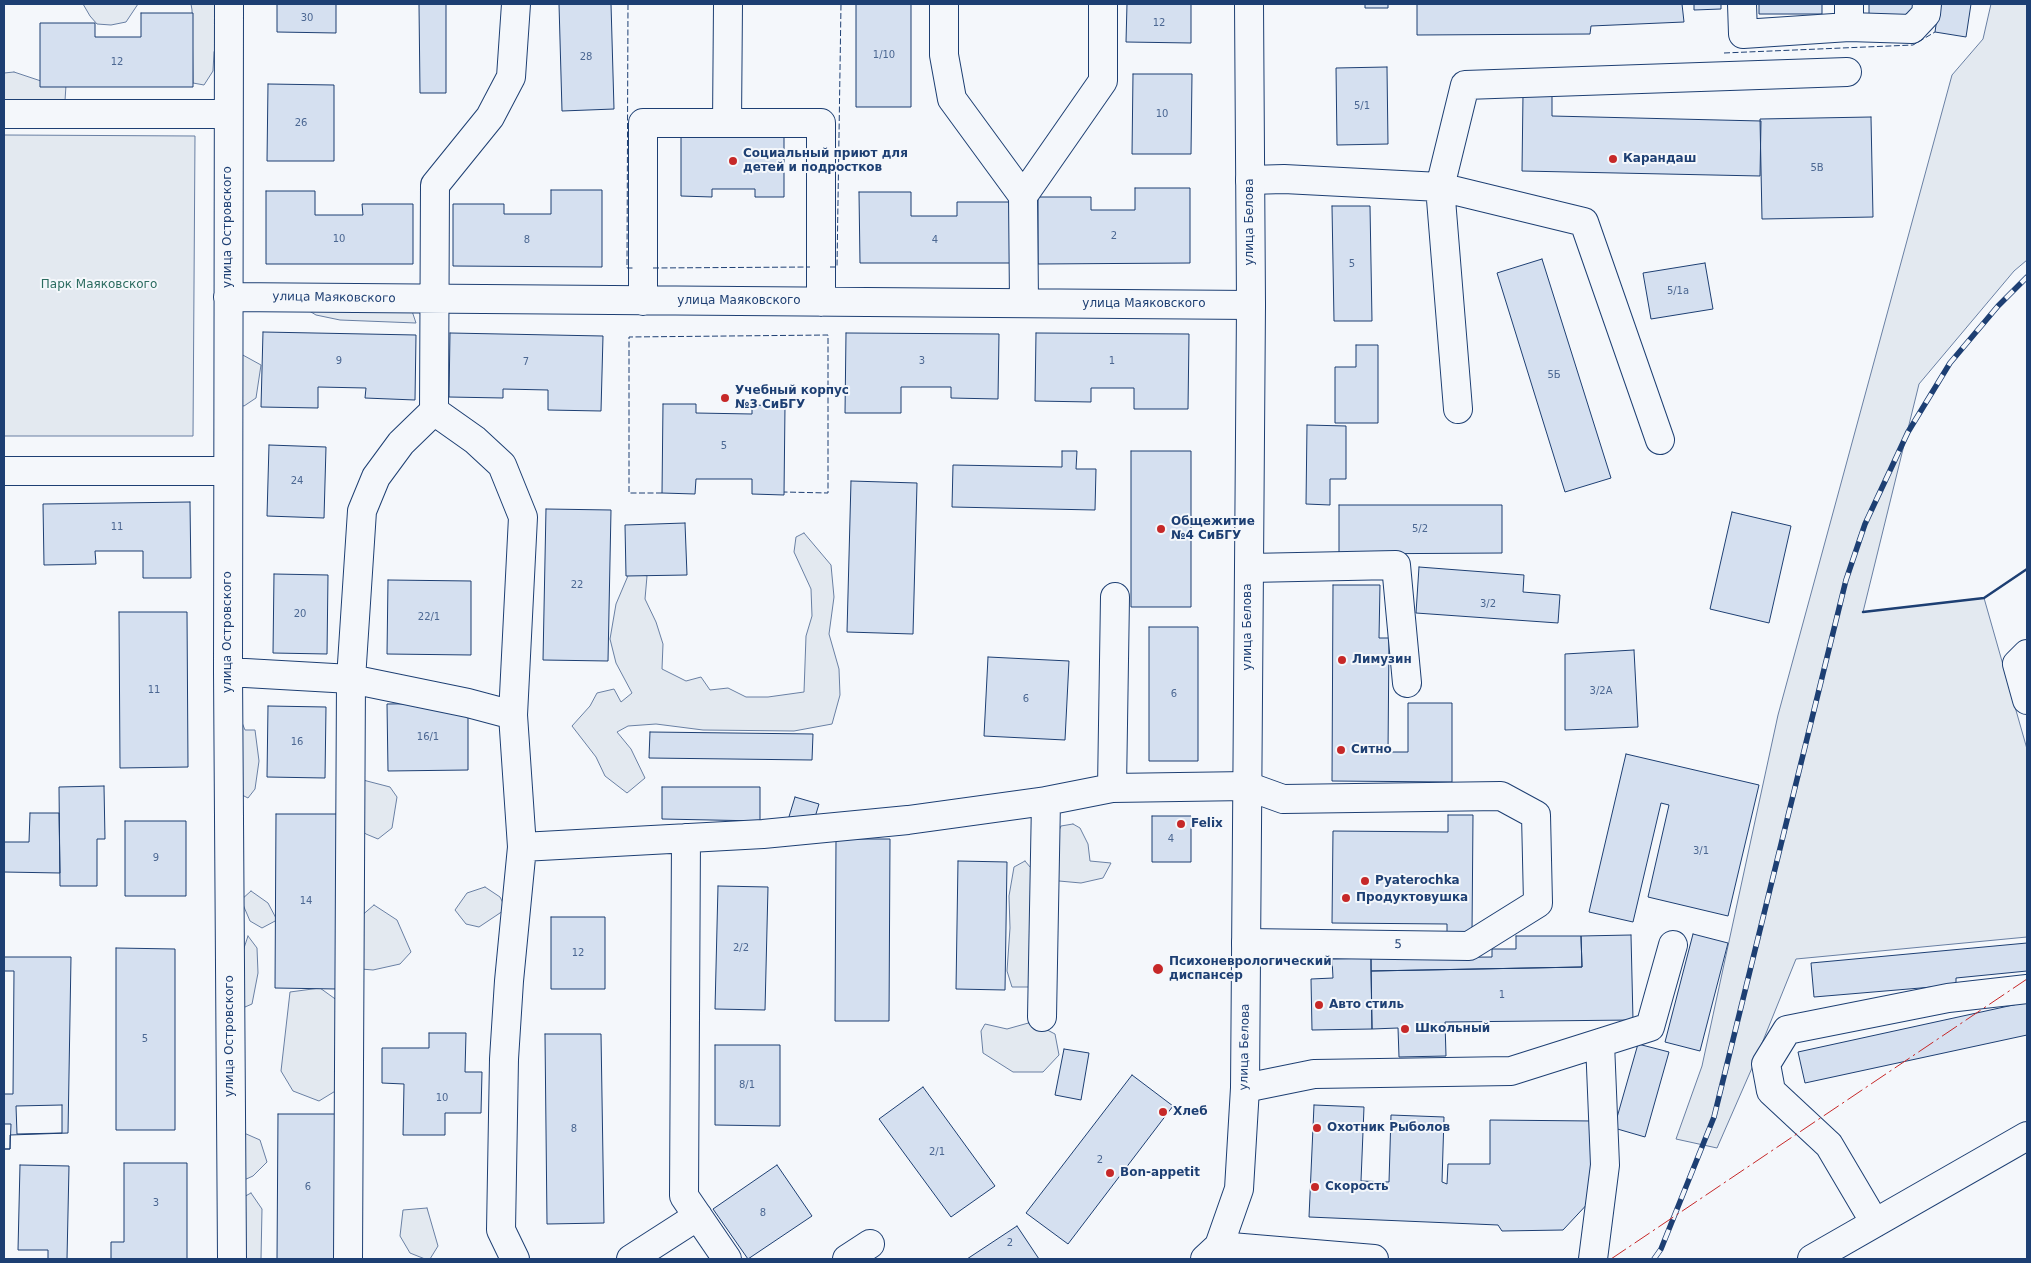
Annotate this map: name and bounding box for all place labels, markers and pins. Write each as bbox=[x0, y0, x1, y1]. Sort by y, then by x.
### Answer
place label: Социальный приют для детей и подростков bbox=[743, 147, 908, 175]
place label: Карандаш bbox=[1623, 152, 1696, 166]
marker: Карандаш bbox=[1607, 153, 1619, 165]
marker: Социальный приют для детей и подростков bbox=[727, 155, 739, 167]
place label: Учебный корпус №3 СиБГУ bbox=[735, 384, 849, 412]
marker: Учебный корпус №3 СиБГУ bbox=[719, 392, 731, 404]
place label: Общежитие №4 СиБГУ bbox=[1171, 515, 1255, 543]
marker: Общежитие №4 СиБГУ bbox=[1155, 523, 1167, 535]
place label: Лимузин bbox=[1352, 653, 1412, 667]
marker: Лимузин bbox=[1336, 654, 1348, 666]
place label: Ситно bbox=[1351, 743, 1392, 757]
marker: Ситно bbox=[1335, 744, 1347, 756]
place label: Felix bbox=[1191, 817, 1223, 831]
marker: Felix bbox=[1175, 818, 1187, 830]
place label: Pyaterochka bbox=[1375, 874, 1460, 888]
marker: Pyaterochka bbox=[1359, 875, 1371, 887]
place label: Продуктовушка bbox=[1356, 891, 1468, 905]
marker: Продуктовушка bbox=[1340, 892, 1352, 904]
place label: Психоневрологический диспансер bbox=[1169, 955, 1332, 983]
marker: Психоневрологический диспансер bbox=[1151, 962, 1165, 976]
place label: Авто стиль bbox=[1329, 998, 1404, 1012]
marker: Авто стиль bbox=[1313, 999, 1325, 1011]
place label: Школьный bbox=[1415, 1022, 1490, 1036]
marker: Школьный bbox=[1399, 1023, 1411, 1035]
place label: Хлеб bbox=[1173, 1105, 1208, 1119]
marker: Хлеб bbox=[1157, 1106, 1169, 1118]
place label: Охотник Рыболов bbox=[1327, 1121, 1450, 1135]
marker: Охотник Рыболов bbox=[1311, 1122, 1323, 1134]
place label: Bon-appetit bbox=[1120, 1166, 1200, 1180]
marker: Bon-appetit bbox=[1104, 1167, 1116, 1179]
place label: Скорость bbox=[1325, 1180, 1389, 1194]
marker: Скорость bbox=[1309, 1181, 1321, 1193]

